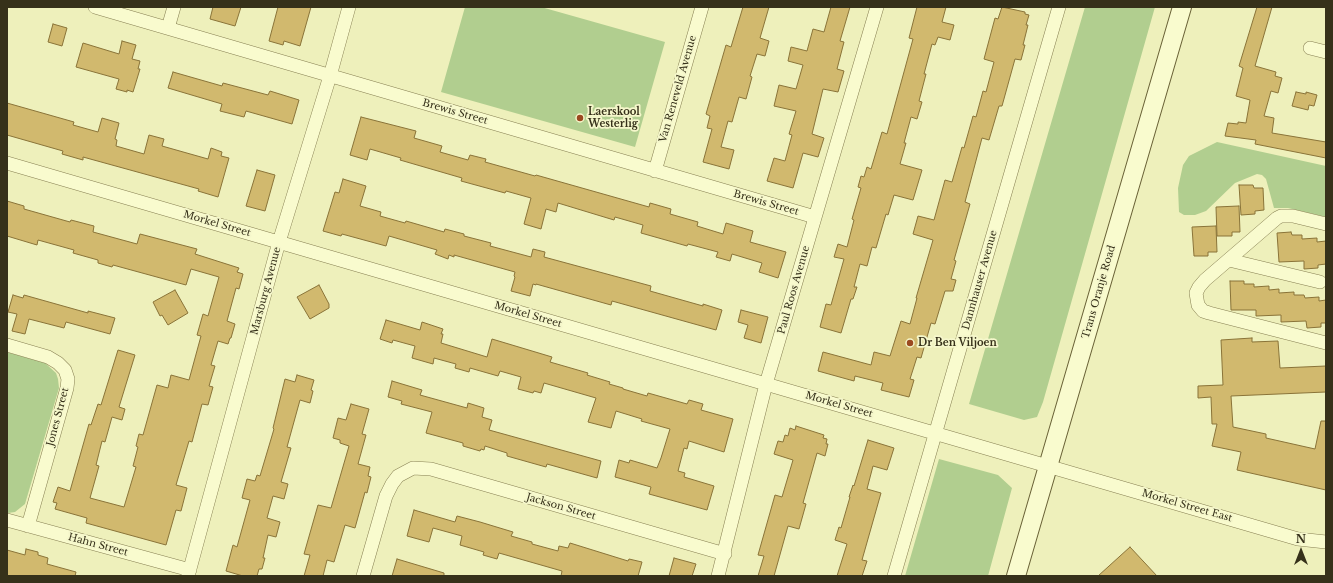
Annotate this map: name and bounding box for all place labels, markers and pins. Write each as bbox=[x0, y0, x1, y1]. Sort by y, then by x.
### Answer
place label: Laerskool Westerlig bbox=[588, 106, 640, 130]
marker: Laerskool Westerlig bbox=[575, 113, 585, 123]
place label: Dr Ben Viljoen bbox=[918, 337, 997, 349]
marker: Dr Ben Viljoen bbox=[905, 338, 915, 348]

